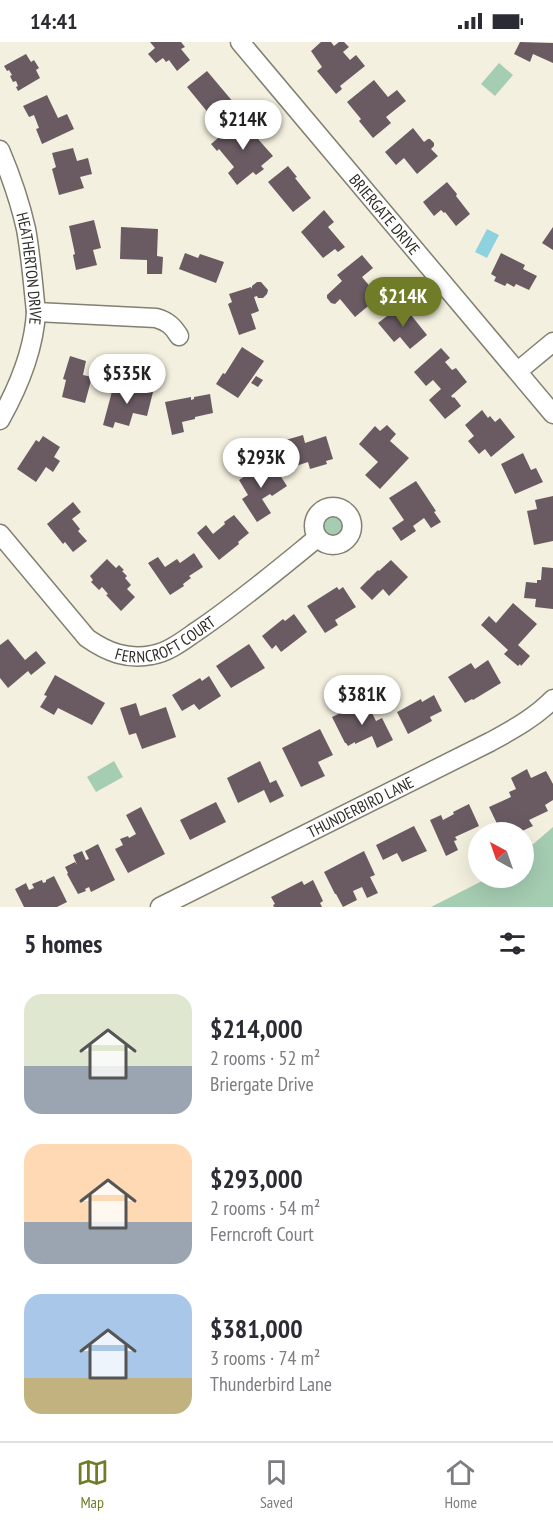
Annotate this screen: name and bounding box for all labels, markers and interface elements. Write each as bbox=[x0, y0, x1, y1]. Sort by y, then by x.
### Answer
text: 14:41 bbox=[30, 7, 78, 35]
pin: $214K bbox=[201, 100, 285, 151]
text: $214K bbox=[219, 106, 267, 132]
street label: BRIERGATE DRIVE bbox=[345, 170, 425, 259]
street label: HEATHERTON DRIVE bbox=[12, 210, 46, 326]
pin: $214K bbox=[361, 277, 445, 328]
text: $214K bbox=[379, 283, 427, 309]
pin: $535K bbox=[85, 354, 169, 405]
text: $535K bbox=[103, 360, 151, 386]
pin: $293K bbox=[219, 438, 303, 489]
text: $293K bbox=[237, 444, 285, 470]
street label: FERNCROFT COURT bbox=[113, 612, 219, 667]
pin: $381K bbox=[320, 675, 404, 726]
text: $381K bbox=[338, 681, 386, 707]
street label: THUNDERBIRD LANE bbox=[304, 772, 417, 842]
north arrow bbox=[468, 822, 534, 888]
map controls bbox=[468, 822, 534, 888]
text: 5 homes bbox=[24, 927, 102, 960]
icon: filters bbox=[496, 927, 529, 960]
text: $214,000 bbox=[210, 1012, 303, 1045]
icon: home bbox=[72, 1018, 144, 1090]
text: 2 rooms · 52 m² bbox=[210, 1045, 320, 1071]
text: Briergate Drive bbox=[210, 1071, 314, 1097]
text: $293,000 bbox=[210, 1162, 303, 1195]
icon: home bbox=[72, 1168, 144, 1240]
text: 2 rooms · 54 m² bbox=[210, 1195, 320, 1221]
text: Ferncroft Court bbox=[210, 1221, 314, 1247]
text: $381,000 bbox=[210, 1312, 303, 1345]
icon: home bbox=[72, 1318, 144, 1390]
text: 3 rooms · 74 m² bbox=[210, 1345, 320, 1371]
text: Thunderbird Lane bbox=[210, 1371, 332, 1397]
tab: Map bbox=[76, 1456, 109, 1512]
tab: Saved bbox=[260, 1456, 293, 1512]
tab: Home bbox=[444, 1456, 477, 1512]

